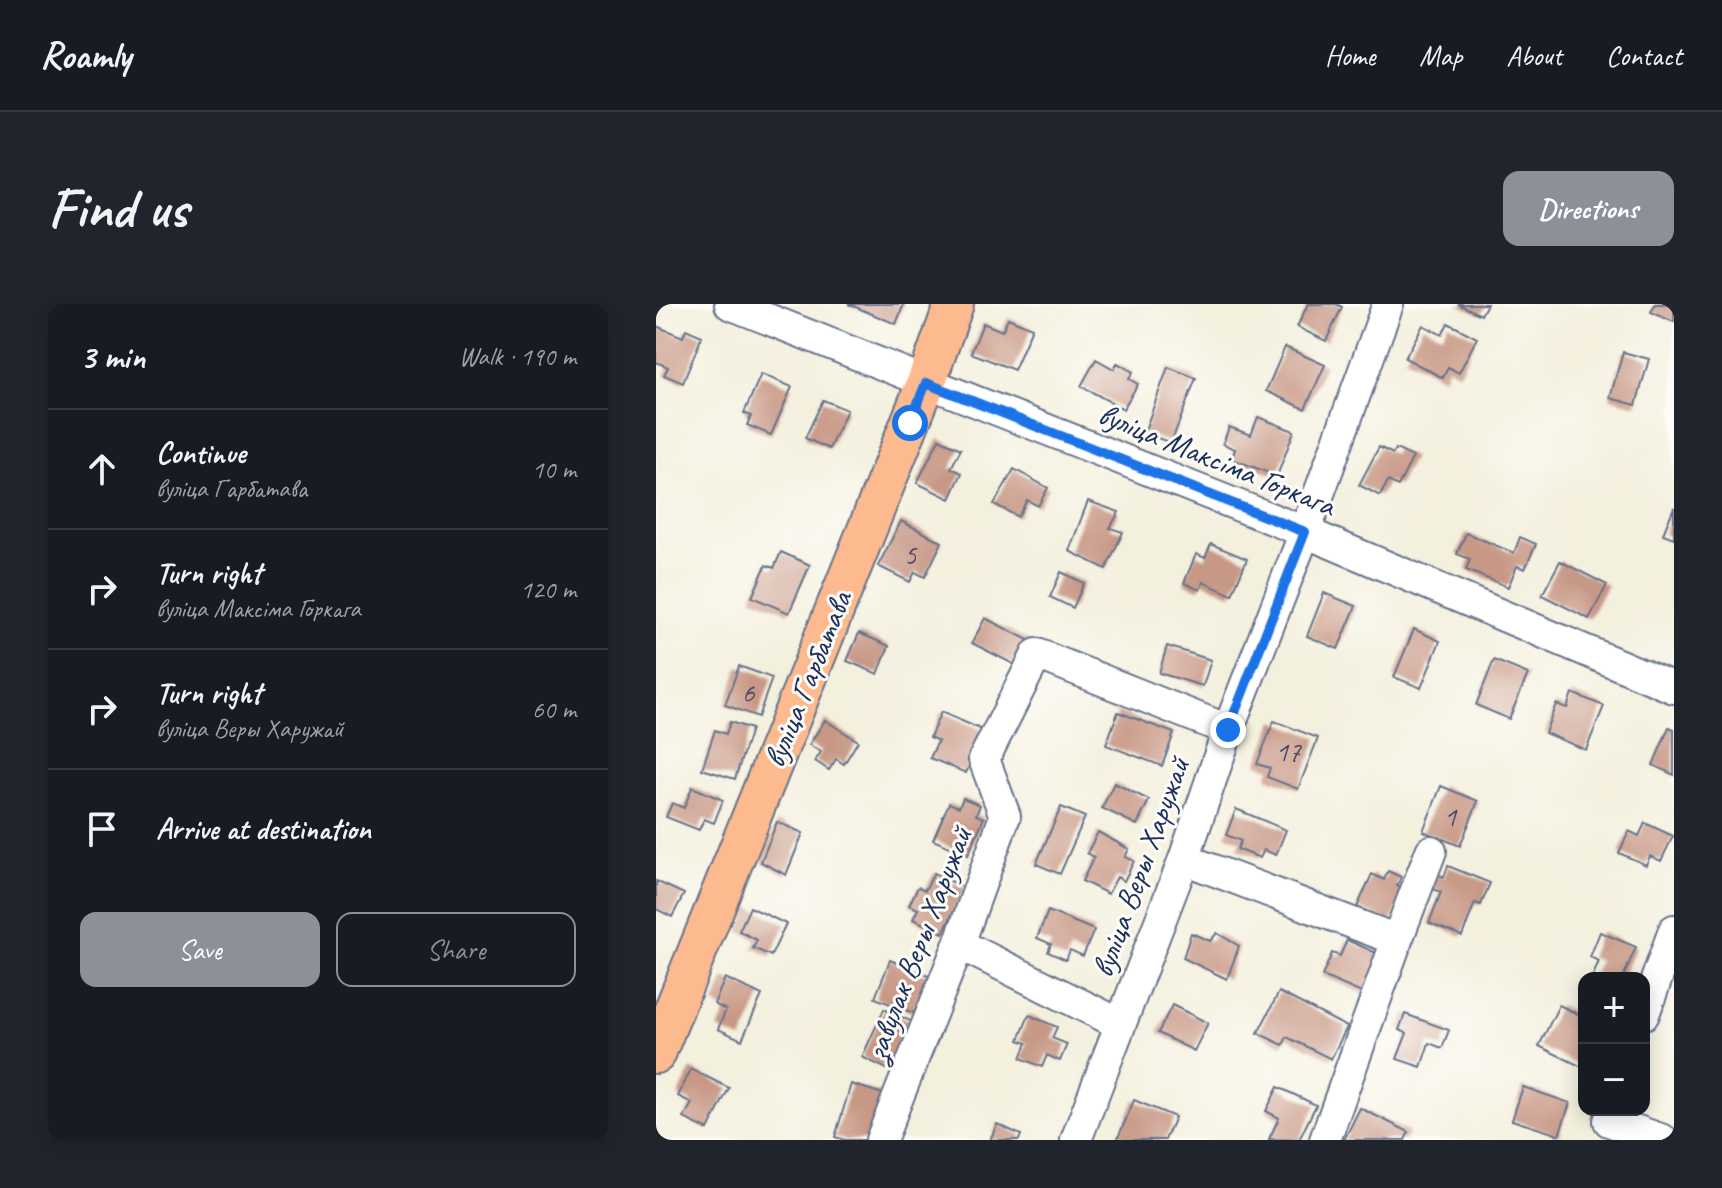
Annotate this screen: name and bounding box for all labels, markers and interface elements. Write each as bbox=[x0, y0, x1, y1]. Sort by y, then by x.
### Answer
text: Roamly bbox=[40, 32, 131, 79]
text: Home bbox=[1325, 38, 1375, 73]
text: Map bbox=[1419, 38, 1462, 73]
text: About bbox=[1506, 38, 1562, 73]
text: Contact bbox=[1606, 38, 1682, 73]
button: Directions bbox=[1503, 171, 1674, 246]
text: Find us bbox=[48, 173, 188, 244]
text: 3 min bbox=[80, 335, 145, 378]
text: Walk · 190 m bbox=[459, 340, 576, 373]
street label: вуліца Максіма Горкага bbox=[1092, 393, 1343, 526]
route start bbox=[892, 405, 928, 441]
text: Continue bbox=[156, 434, 246, 472]
icon: ahead bbox=[80, 447, 124, 491]
text: 10 m bbox=[532, 453, 576, 486]
text: вуліца Гарбатава bbox=[156, 472, 307, 505]
house number: 5 bbox=[904, 537, 918, 572]
text: Turn right bbox=[156, 554, 261, 592]
icon: right bbox=[80, 567, 124, 611]
text: 120 m bbox=[520, 573, 576, 606]
street label: вуліца Гарбатава bbox=[754, 583, 862, 773]
text: вуліца Максіма Горкага bbox=[156, 592, 361, 625]
text: Turn right bbox=[156, 674, 261, 712]
house number: 6 bbox=[742, 675, 756, 710]
icon: right bbox=[80, 687, 124, 731]
text: 60 m bbox=[532, 693, 576, 726]
text: вуліца Веры Харужай bbox=[156, 712, 344, 745]
route end bbox=[1210, 712, 1246, 748]
house number: 17 bbox=[1275, 734, 1302, 769]
street label: вуліца Веры Харужай bbox=[1082, 750, 1200, 983]
house number: 1 bbox=[1444, 799, 1458, 834]
icon: arrive bbox=[80, 807, 124, 851]
text: Arrive at destination bbox=[156, 810, 371, 848]
street label: завулак Веры Харужай bbox=[854, 819, 982, 1069]
button: Save bbox=[80, 912, 320, 987]
button: Share bbox=[336, 912, 576, 987]
map controls bbox=[1578, 972, 1650, 1116]
button: + bbox=[1578, 972, 1650, 1044]
button: − bbox=[1578, 1044, 1650, 1116]

